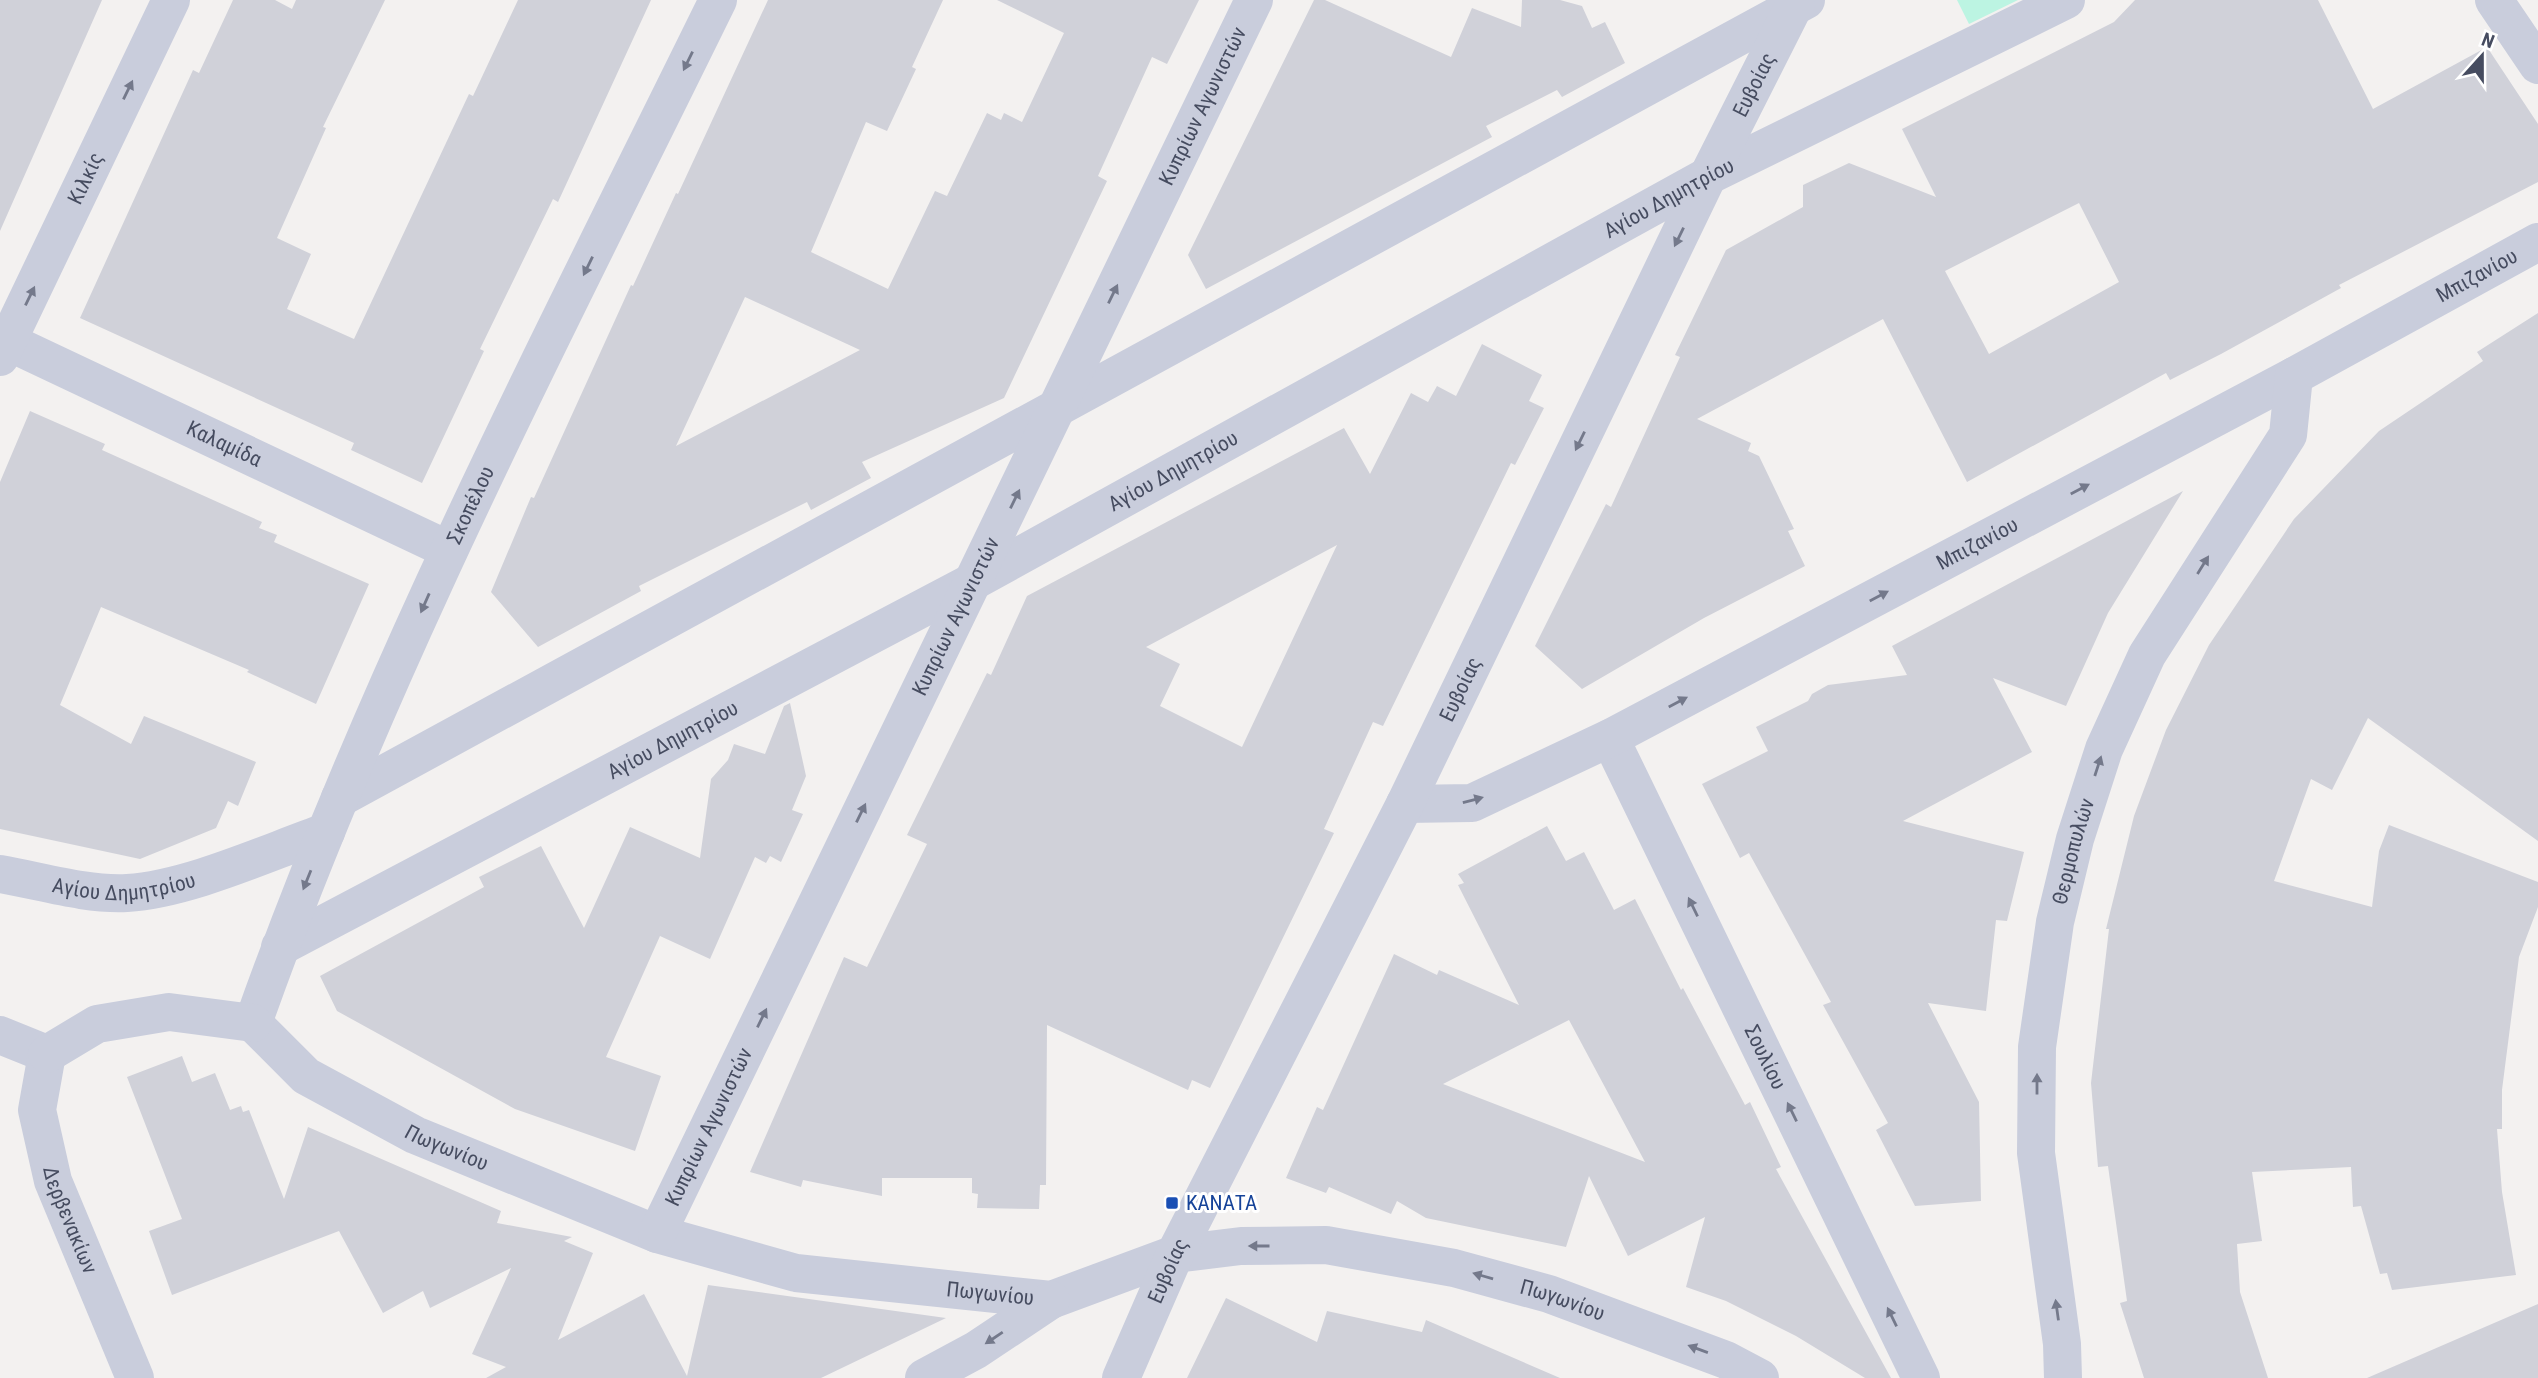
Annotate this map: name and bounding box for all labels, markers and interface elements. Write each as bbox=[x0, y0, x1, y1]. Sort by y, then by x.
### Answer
north arrow bbox=[2447, 21, 2517, 91]
street label: Κυπρίων Αγωνιστών bbox=[1154, 23, 1251, 189]
text: N bbox=[2478, 28, 2497, 53]
street label: Ευβοίας bbox=[1728, 49, 1780, 121]
one-way arrow bbox=[682, 51, 693, 71]
one-way arrow bbox=[122, 80, 133, 100]
street label: Κιλκίς bbox=[63, 149, 108, 208]
street label: Αγίου Δημητρίου bbox=[1600, 153, 1738, 243]
one-way arrow bbox=[1673, 226, 1684, 247]
street label: Μπιζανίου bbox=[2432, 244, 2522, 308]
one-way arrow bbox=[582, 256, 593, 276]
one-way arrow bbox=[1108, 284, 1119, 304]
one-way arrow bbox=[24, 286, 36, 306]
street label: Καλαμίδα bbox=[183, 416, 266, 472]
street label: Αγίου Δημητρίου bbox=[1104, 426, 1242, 516]
one-way arrow bbox=[1574, 431, 1586, 451]
street label: Σκοπέλου bbox=[442, 462, 499, 548]
one-way arrow bbox=[2070, 484, 2090, 495]
one-way arrow bbox=[1009, 489, 1020, 509]
street label: Μπιζανίου bbox=[1932, 512, 2022, 575]
street label: Κυπρίων Αγωνιστών bbox=[907, 533, 1004, 699]
one-way arrow bbox=[2197, 555, 2210, 574]
one-way arrow bbox=[1869, 590, 1889, 601]
one-way arrow bbox=[419, 593, 431, 613]
street label: Ευβοίας bbox=[1435, 653, 1486, 725]
street label: Αγίου Δημητρίου bbox=[603, 696, 742, 784]
one-way arrow bbox=[1668, 696, 1687, 708]
one-way arrow bbox=[2093, 755, 2104, 776]
one-way arrow bbox=[1462, 794, 1484, 805]
street label: Θερμοπυλών bbox=[2048, 795, 2099, 907]
one-way arrow bbox=[855, 803, 867, 823]
street label: Αγίου Δημητρίου bbox=[50, 868, 198, 905]
one-way arrow bbox=[301, 869, 312, 890]
one-way arrow bbox=[1687, 897, 1698, 917]
one-way arrow bbox=[756, 1008, 767, 1028]
street label: Σουλίου bbox=[1739, 1021, 1791, 1093]
street label: Κυπρίων Αγωνιστών bbox=[660, 1044, 757, 1210]
one-way arrow bbox=[2031, 1073, 2043, 1095]
one-way arrow bbox=[1786, 1102, 1798, 1122]
street label: Πωγωνίου bbox=[401, 1120, 492, 1176]
street label: Δερβενακίων bbox=[38, 1164, 102, 1277]
place label: ΚΑΝΑΤΑ bbox=[1186, 1191, 1257, 1215]
marker: ΚΑΝΑΤΑ bbox=[1164, 1195, 1180, 1211]
street label: Ευβοίας bbox=[1143, 1234, 1193, 1307]
one-way arrow bbox=[1247, 1240, 1269, 1252]
one-way arrow bbox=[1472, 1270, 1493, 1280]
street label: Πωγωνίου bbox=[1517, 1275, 1608, 1326]
street label: Πωγωνίου bbox=[945, 1277, 1035, 1310]
one-way arrow bbox=[2052, 1299, 2063, 1321]
one-way arrow bbox=[1886, 1307, 1897, 1327]
one-way arrow bbox=[985, 1331, 1003, 1345]
one-way arrow bbox=[1688, 1344, 1709, 1355]

